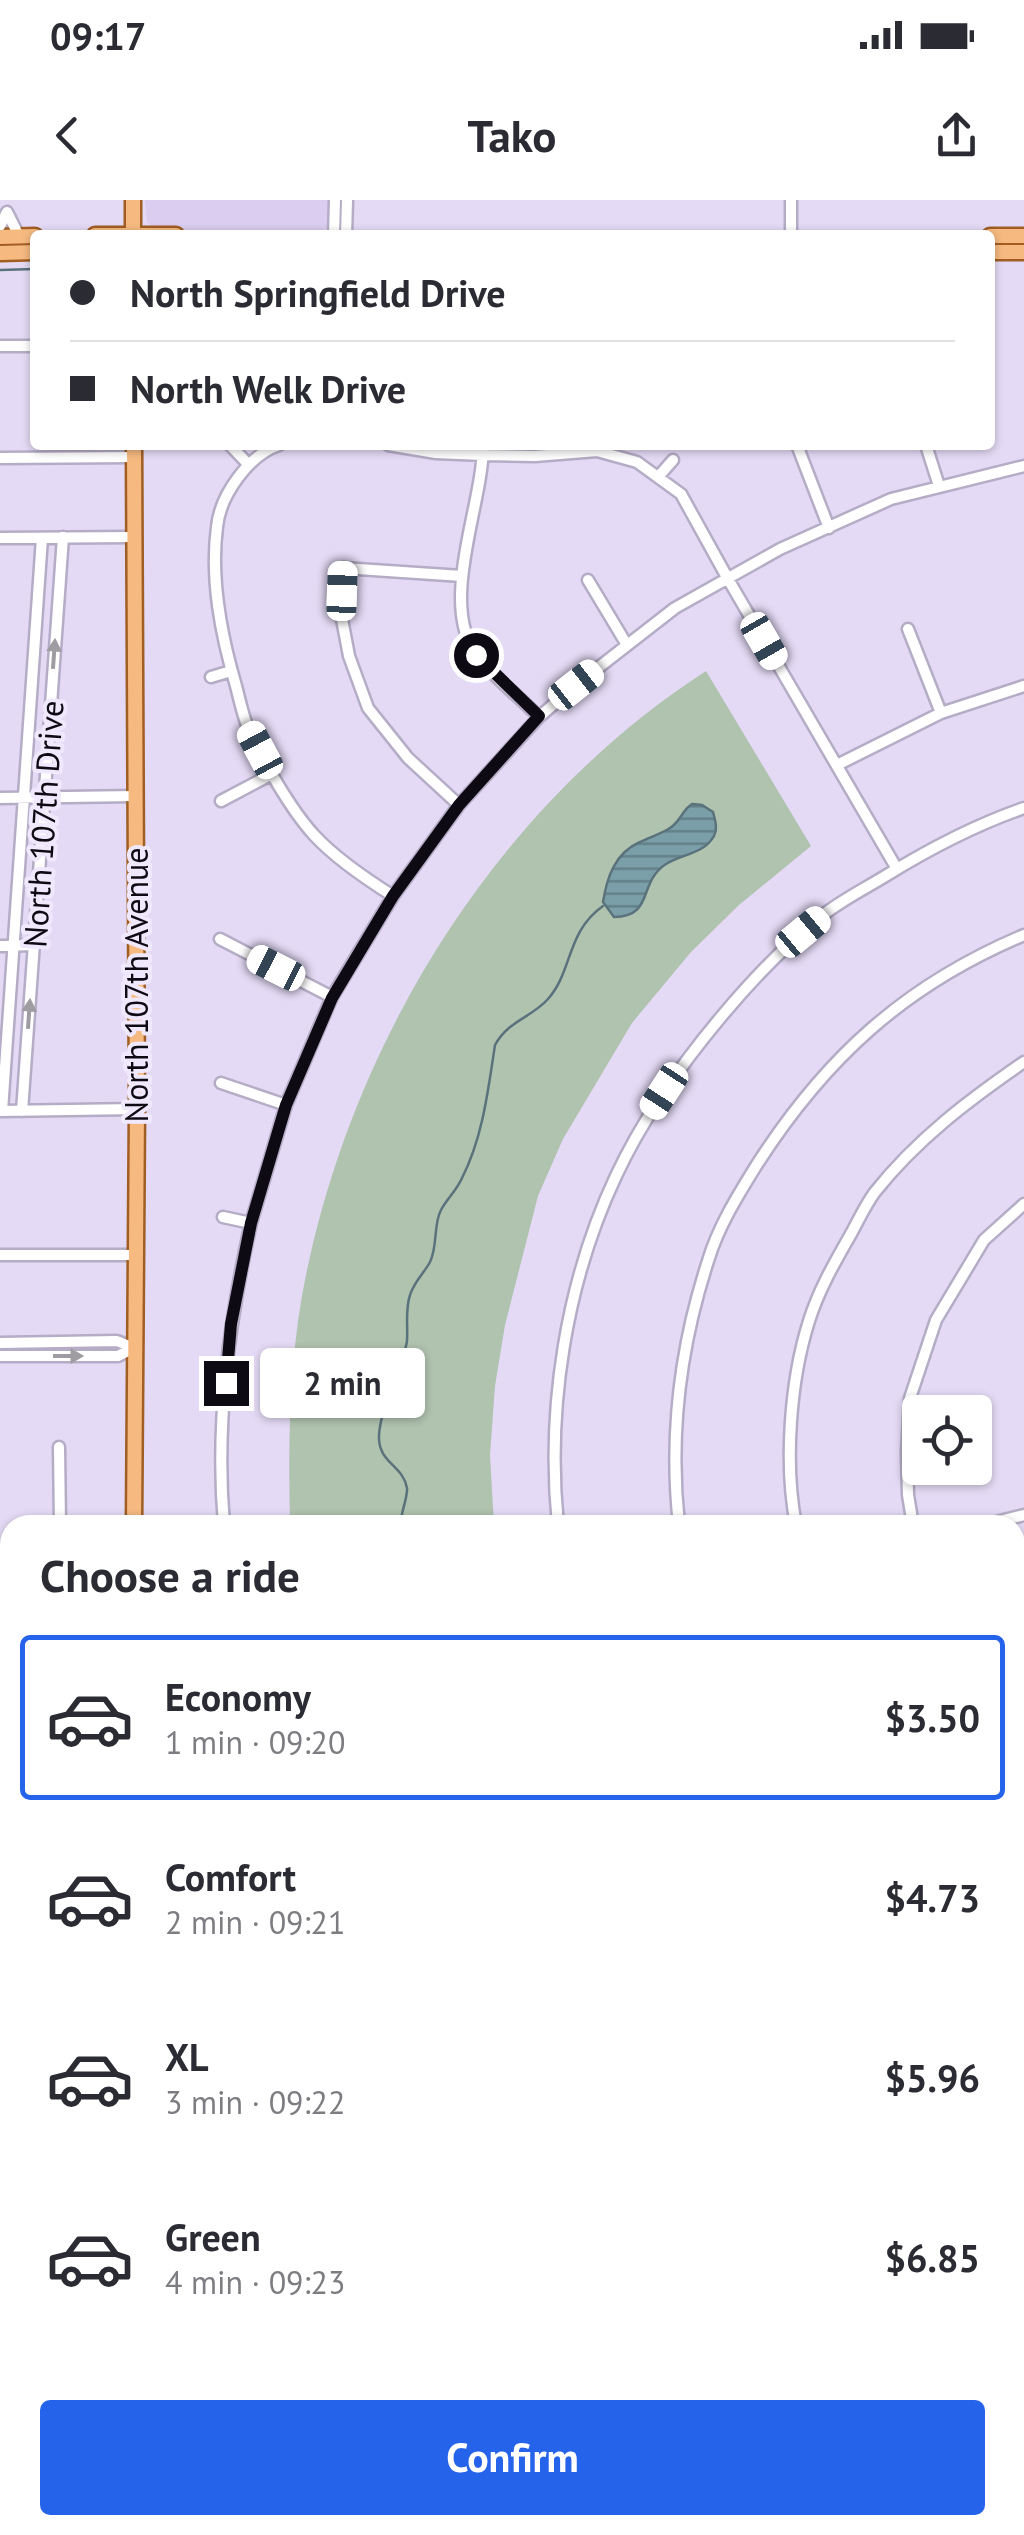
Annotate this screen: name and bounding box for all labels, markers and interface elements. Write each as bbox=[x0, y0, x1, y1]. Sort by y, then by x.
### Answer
text: 09:17 bbox=[50, 11, 146, 60]
text: Tako bbox=[468, 106, 556, 164]
icon: back bbox=[40, 108, 95, 163]
icon: share bbox=[929, 108, 984, 163]
text: North Springfield Drive bbox=[130, 268, 506, 317]
text: North Welk Drive bbox=[130, 364, 406, 413]
car bbox=[326, 560, 358, 622]
car bbox=[736, 608, 792, 674]
route start bbox=[454, 633, 499, 678]
one-way arrow bbox=[47, 638, 63, 670]
car bbox=[543, 655, 609, 715]
street label: North 107th Drive bbox=[13, 699, 73, 949]
car bbox=[233, 716, 287, 784]
street label: North 107th Avenue bbox=[115, 848, 157, 1122]
car bbox=[770, 901, 836, 963]
car bbox=[242, 941, 310, 995]
one-way arrow bbox=[21, 997, 37, 1029]
car bbox=[635, 1058, 693, 1124]
one-way arrow bbox=[52, 1348, 84, 1364]
callout: 2 min bbox=[261, 1348, 426, 1418]
route end bbox=[204, 1361, 249, 1406]
text: 2 min bbox=[303, 1362, 382, 1404]
map controls bbox=[902, 1395, 992, 1485]
button: locate bbox=[902, 1395, 992, 1485]
text: Choose a ride bbox=[40, 1546, 300, 1604]
text: Economy bbox=[165, 1672, 311, 1721]
icon: car bbox=[45, 1673, 135, 1763]
text: $3.50 bbox=[884, 1693, 980, 1742]
text: 1 min · 09:20 bbox=[165, 1721, 345, 1763]
text: Comfort bbox=[165, 1852, 296, 1901]
icon: car bbox=[45, 1853, 135, 1943]
text: $4.73 bbox=[884, 1873, 980, 1922]
text: 2 min · 09:21 bbox=[165, 1901, 345, 1943]
text: XL bbox=[165, 2032, 209, 2081]
icon: car bbox=[45, 2033, 135, 2123]
text: $5.96 bbox=[884, 2053, 980, 2102]
text: 3 min · 09:22 bbox=[165, 2081, 345, 2123]
text: Green bbox=[165, 2212, 261, 2261]
icon: car bbox=[45, 2213, 135, 2303]
text: $6.85 bbox=[884, 2233, 980, 2282]
text: 4 min · 09:23 bbox=[165, 2261, 345, 2303]
button: Confirm bbox=[40, 2400, 985, 2515]

